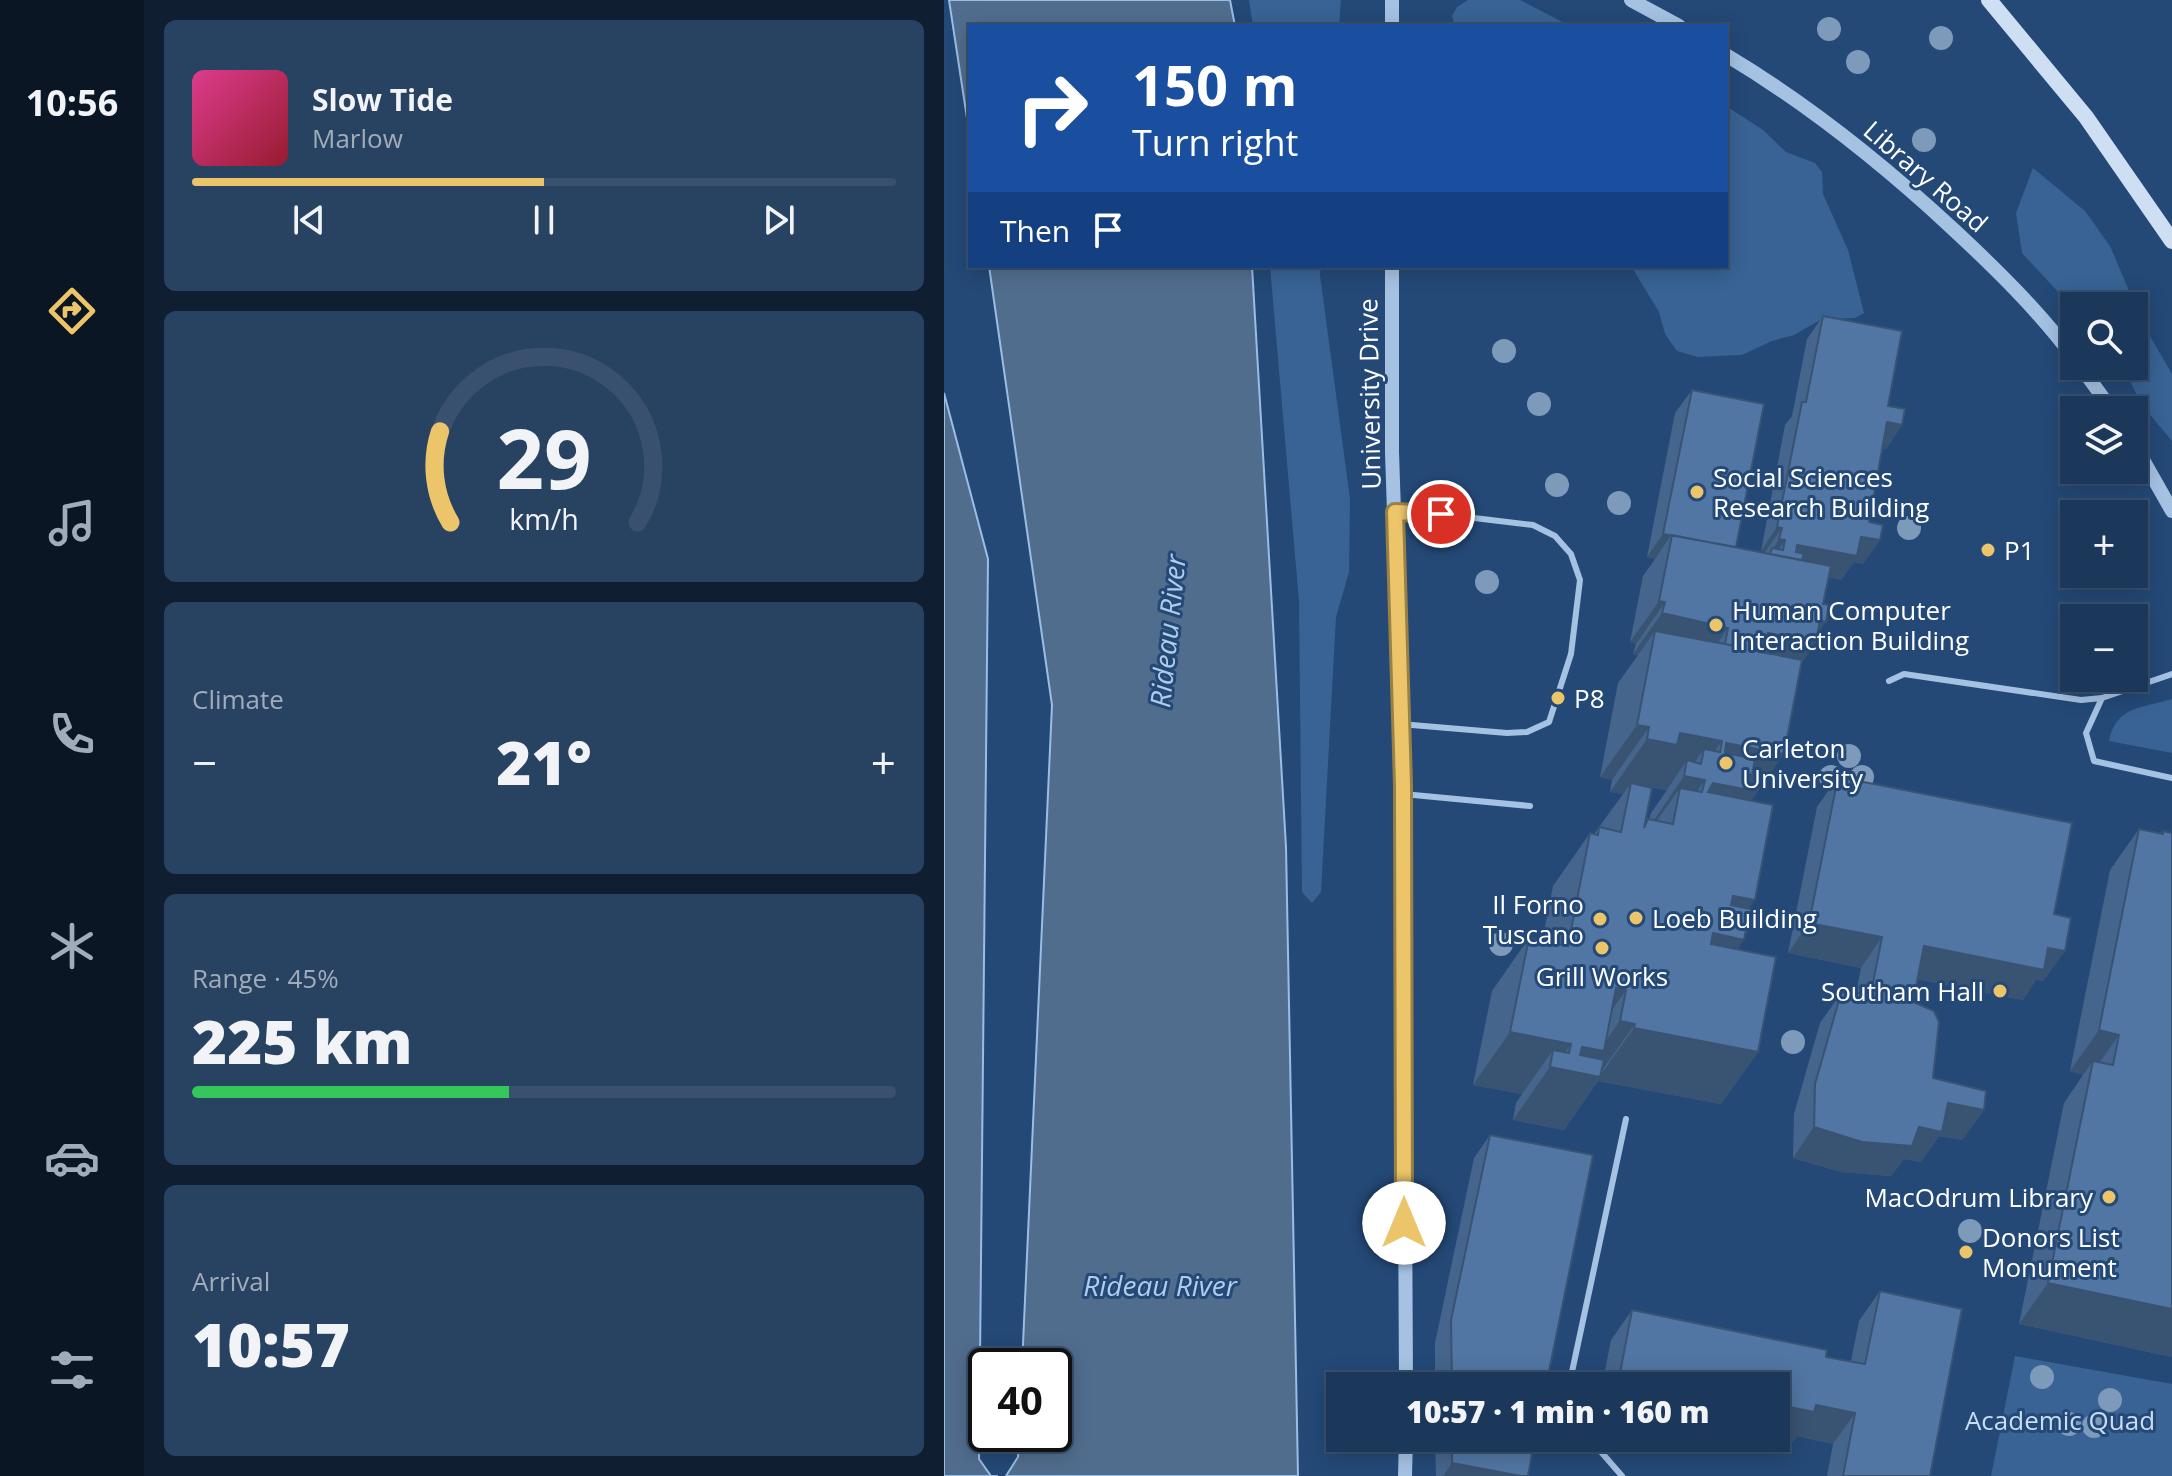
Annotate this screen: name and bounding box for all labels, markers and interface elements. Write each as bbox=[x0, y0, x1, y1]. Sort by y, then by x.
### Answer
text: 150 m bbox=[1132, 46, 1298, 122]
icon: right bbox=[1000, 56, 1104, 160]
text: 10:56 bbox=[26, 78, 118, 127]
text: Slow Tide bbox=[312, 79, 453, 120]
street label: Library Road bbox=[1856, 112, 1996, 240]
text: Turn right bbox=[1132, 118, 1298, 167]
text: Marlow bbox=[312, 120, 403, 156]
icon: previous bbox=[287, 198, 331, 242]
icon: pause bbox=[522, 198, 566, 242]
icon: next bbox=[757, 198, 801, 242]
icon: arrive bbox=[1086, 208, 1130, 252]
text: Then bbox=[1000, 210, 1070, 251]
icon: directions bbox=[44, 283, 100, 339]
map controls bbox=[2060, 292, 2148, 692]
button: search bbox=[2060, 292, 2148, 380]
street label: University Drive bbox=[1349, 298, 1389, 490]
button: layers bbox=[2060, 396, 2148, 484]
text: 29 bbox=[496, 399, 592, 512]
place label: Social Sciences Research Building bbox=[1713, 459, 1929, 525]
pin bbox=[1407, 480, 1475, 548]
marker: Social Sciences Research Building bbox=[1688, 483, 1706, 501]
icon: arrive bbox=[1419, 492, 1463, 536]
icon: music bbox=[44, 495, 100, 551]
text: km/h bbox=[509, 499, 579, 538]
button: + bbox=[2060, 500, 2148, 588]
place label: P1 bbox=[2004, 532, 2035, 568]
marker: P1 bbox=[1979, 541, 1997, 559]
water label: Rideau River bbox=[1140, 552, 1194, 709]
place label: Human Computer Interaction Building bbox=[1732, 592, 1969, 658]
button: − bbox=[2060, 604, 2148, 692]
marker: Human Computer Interaction Building bbox=[1707, 616, 1725, 634]
place label: P8 bbox=[1574, 680, 1605, 716]
text: Climate bbox=[192, 681, 284, 717]
marker: P8 bbox=[1549, 689, 1567, 707]
icon: phone bbox=[44, 706, 100, 762]
text: 21° bbox=[496, 721, 592, 803]
place label: Carleton University bbox=[1742, 730, 1864, 796]
text: − bbox=[192, 732, 217, 792]
text: + bbox=[871, 732, 896, 792]
marker: Carleton University bbox=[1717, 754, 1735, 772]
place label: Il Forno Tuscano bbox=[1483, 886, 1584, 952]
place label: Loeb Building bbox=[1652, 900, 1817, 936]
marker: Loeb Building bbox=[1627, 909, 1645, 927]
marker: Il Forno Tuscano bbox=[1591, 910, 1609, 928]
icon: climate bbox=[44, 918, 100, 974]
marker: Grill Works bbox=[1593, 939, 1611, 957]
place label: Grill Works bbox=[1536, 958, 1668, 994]
text: Range · 45% bbox=[192, 960, 339, 996]
place label: Southam Hall bbox=[1821, 973, 1984, 1009]
marker: Southam Hall bbox=[1991, 982, 2009, 1000]
text: 225 km bbox=[192, 1000, 413, 1082]
icon: car bbox=[44, 1130, 100, 1186]
place label: MacOdrum Library bbox=[1864, 1179, 2094, 1215]
position arrow bbox=[1362, 1181, 1446, 1265]
marker: MacOdrum Library bbox=[2100, 1188, 2118, 1206]
place label: Donors List Monument bbox=[1982, 1219, 2120, 1285]
marker: Donors List Monument bbox=[1957, 1243, 1975, 1261]
text: Arrival bbox=[192, 1263, 270, 1299]
water label: Rideau River bbox=[1083, 1266, 1238, 1304]
text: 10:57 bbox=[192, 1303, 350, 1385]
icon: filters bbox=[44, 1342, 100, 1398]
speed limit sign: 40 bbox=[968, 1348, 1072, 1452]
text: 10:57 · 1 min · 160 m bbox=[1406, 1391, 1710, 1432]
park label: Academic Quad bbox=[1965, 1402, 2155, 1438]

